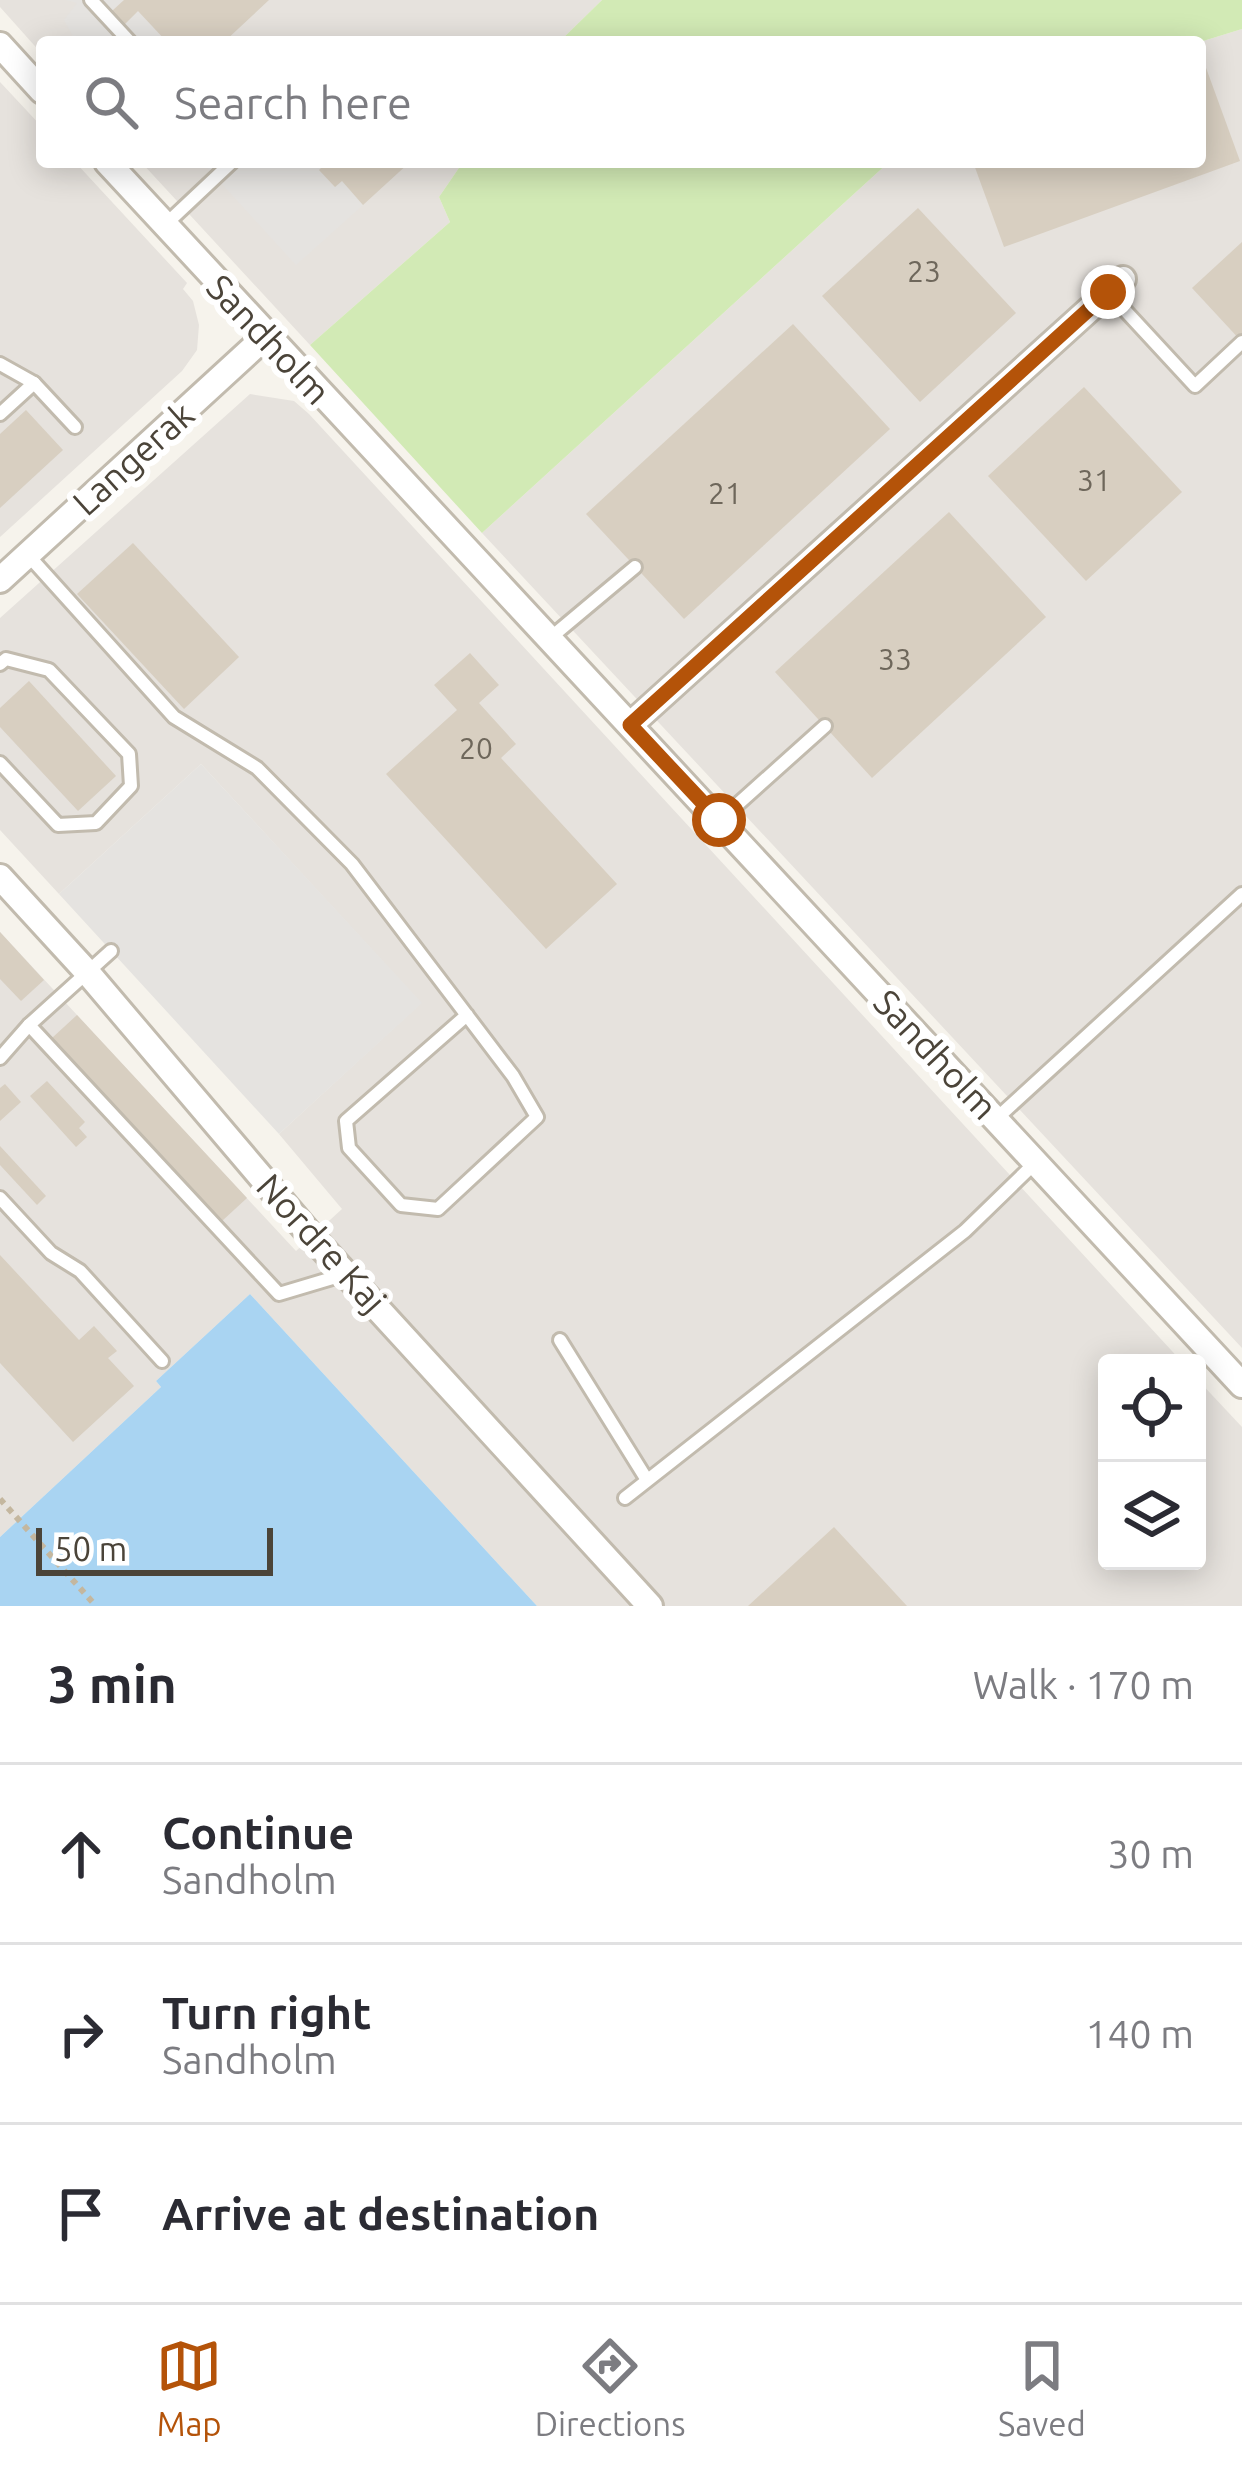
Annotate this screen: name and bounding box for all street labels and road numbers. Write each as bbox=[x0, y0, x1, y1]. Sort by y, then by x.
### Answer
street label: Sandholm bbox=[199, 266, 339, 412]
street label: Langerak bbox=[64, 393, 202, 523]
street label: Sandholm bbox=[866, 981, 1006, 1127]
street label: Nordre Kaj bbox=[249, 1165, 395, 1321]

